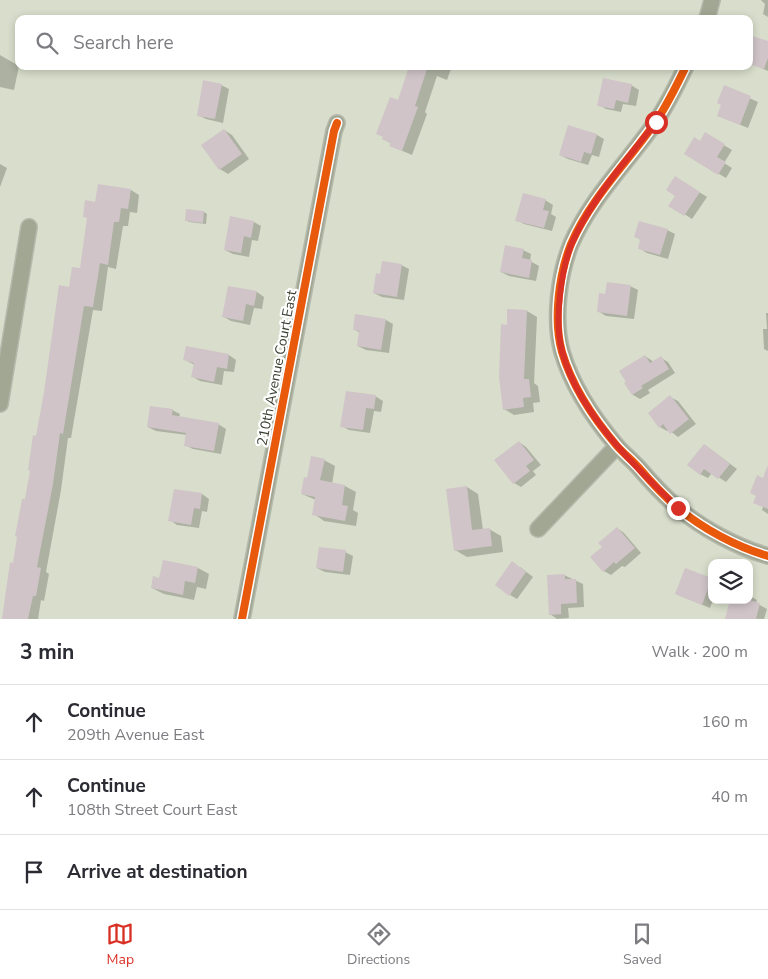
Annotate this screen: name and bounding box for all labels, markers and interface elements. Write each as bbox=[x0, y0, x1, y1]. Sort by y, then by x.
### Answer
search box bbox=[15, 15, 753, 70]
icon: search bbox=[33, 29, 61, 57]
text: Search here bbox=[73, 30, 174, 56]
route start bbox=[645, 111, 668, 134]
street label: 210th Avenue Court East bbox=[253, 288, 301, 448]
route end bbox=[667, 497, 690, 520]
map controls bbox=[708, 559, 753, 604]
button: layers bbox=[708, 559, 753, 604]
text: 3 min bbox=[20, 638, 74, 666]
text: Walk · 200 m bbox=[652, 641, 748, 663]
text: Continue bbox=[67, 698, 146, 724]
icon: ahead bbox=[20, 708, 48, 736]
text: 160 m bbox=[701, 711, 748, 733]
text: 209th Avenue East bbox=[67, 724, 204, 746]
text: Continue bbox=[67, 773, 146, 799]
icon: ahead bbox=[20, 783, 48, 811]
text: 40 m bbox=[711, 786, 748, 808]
text: 108th Street Court East bbox=[67, 799, 237, 821]
icon: arrive bbox=[20, 858, 48, 886]
text: Arrive at destination bbox=[67, 859, 248, 885]
tab: Map bbox=[106, 920, 134, 969]
tab: Directions bbox=[347, 920, 410, 969]
tab: Saved bbox=[623, 920, 662, 969]

